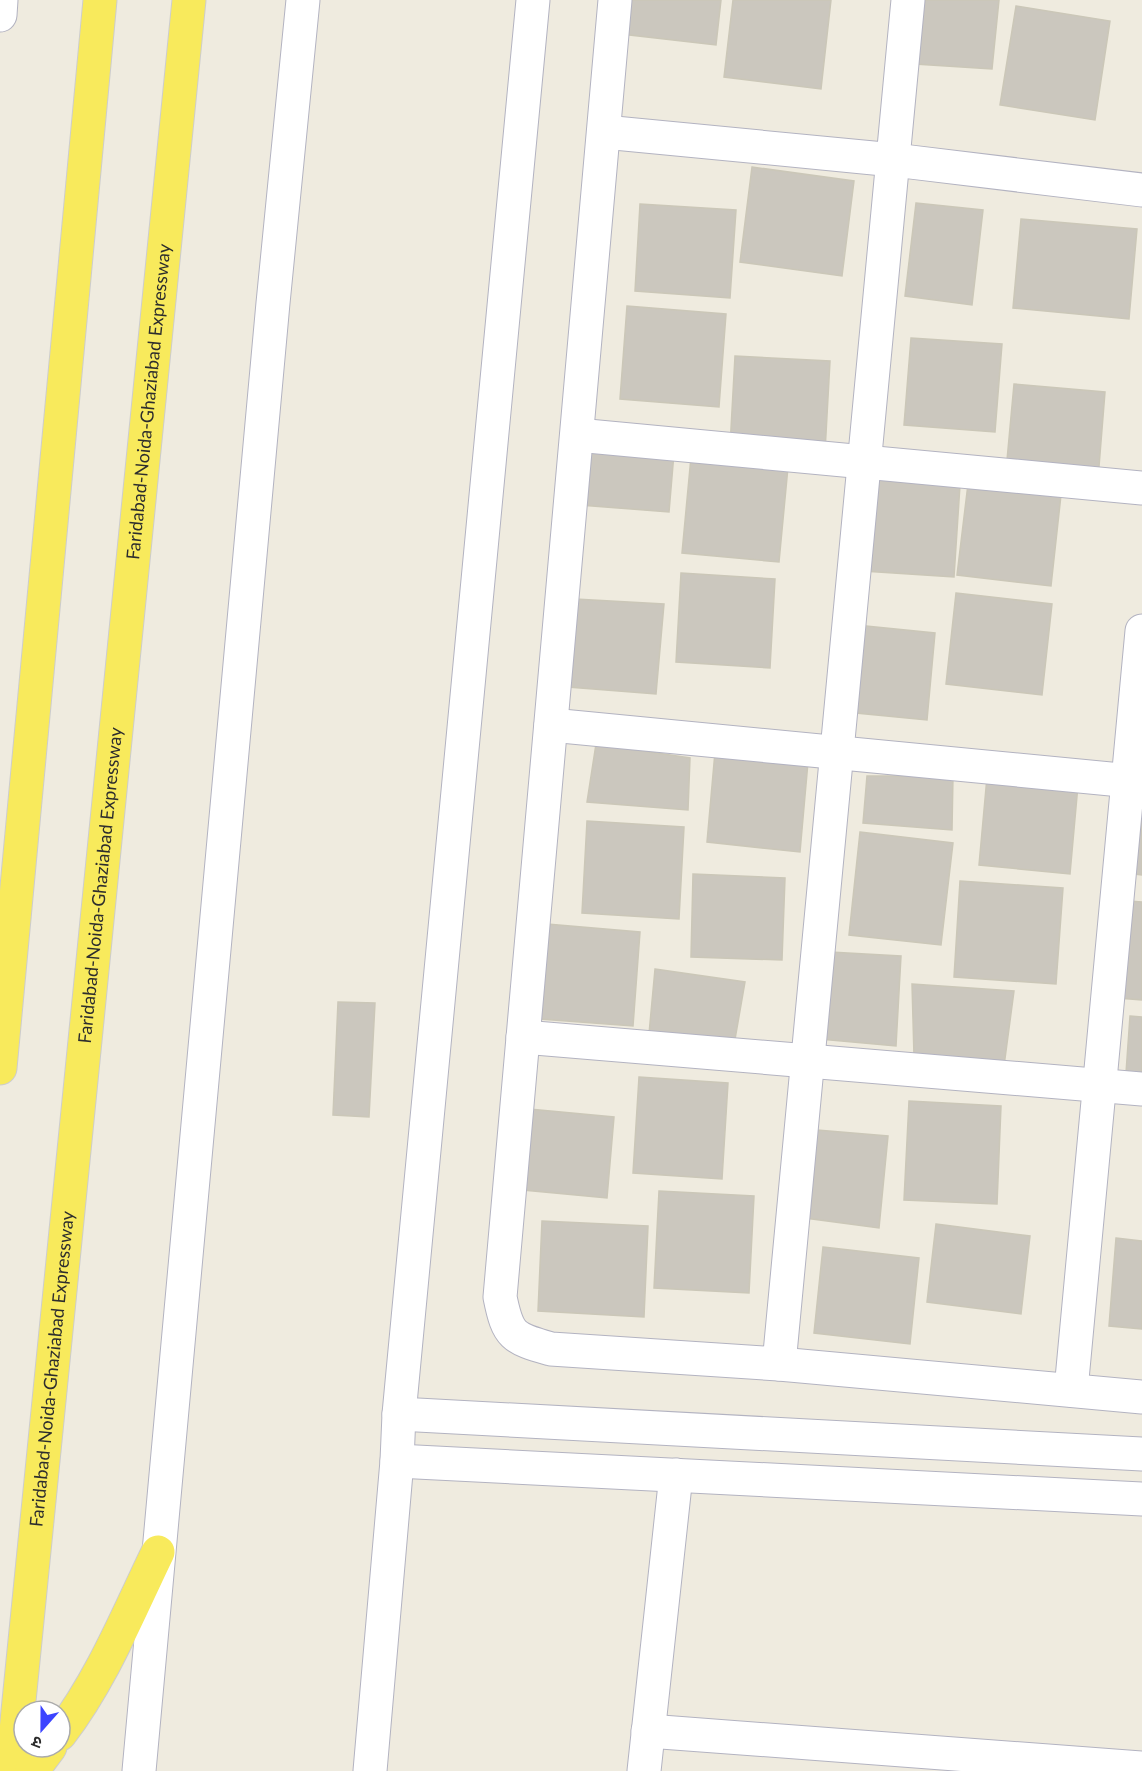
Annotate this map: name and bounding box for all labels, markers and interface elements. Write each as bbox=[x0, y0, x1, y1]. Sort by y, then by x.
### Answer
street label: Faridabad-Noida-Ghaziabad Expressway bbox=[121, 242, 175, 561]
street label: Faridabad-Noida-Ghaziabad Expressway bbox=[73, 726, 126, 1044]
street label: Faridabad-Noida-Ghaziabad Expressway bbox=[24, 1209, 78, 1528]
north arrow bbox=[12, 1699, 72, 1759]
text: उ bbox=[28, 1733, 44, 1754]

